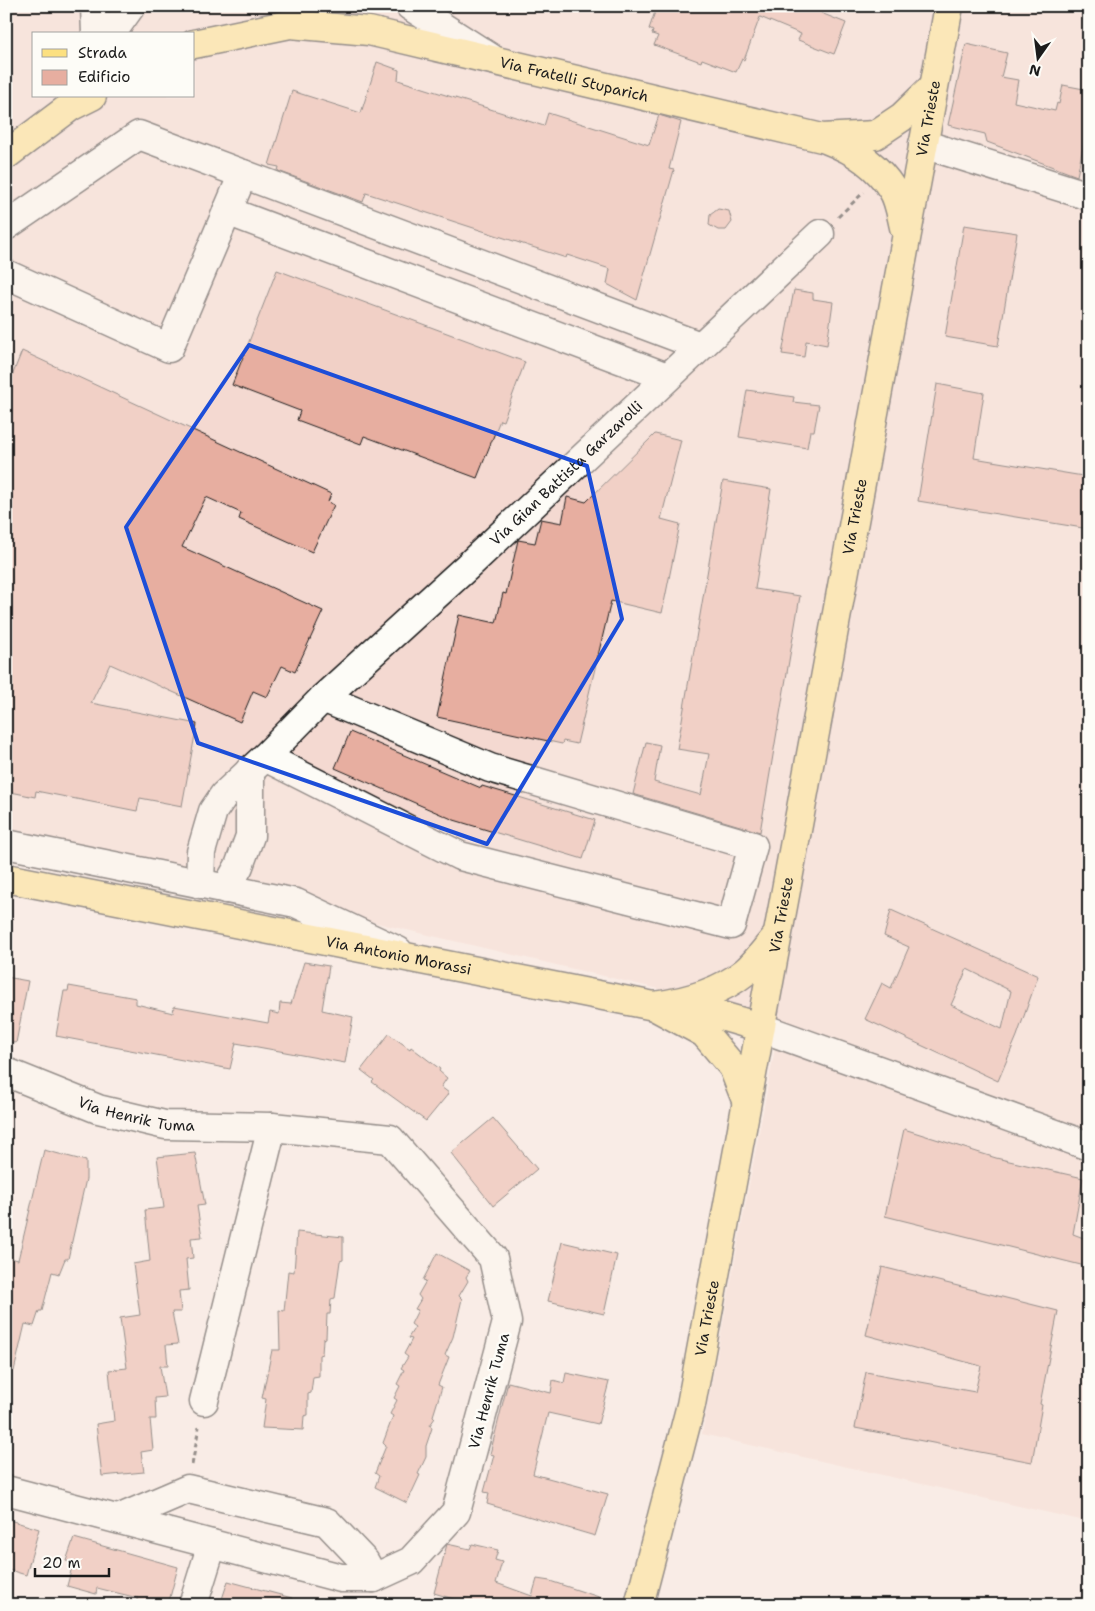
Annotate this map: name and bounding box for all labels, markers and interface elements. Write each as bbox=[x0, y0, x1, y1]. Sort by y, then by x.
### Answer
legend bbox=[32, 32, 195, 98]
north arrow bbox=[1012, 32, 1062, 82]
text: Strada bbox=[78, 43, 127, 63]
street label: Via Fratelli Stuparich bbox=[497, 52, 650, 107]
text: N bbox=[1027, 61, 1042, 81]
text: Edificio bbox=[78, 67, 130, 87]
street label: Via Trieste bbox=[911, 79, 945, 158]
street label: Via Gian Battista Garzarolli bbox=[486, 396, 647, 550]
street label: Via Trieste bbox=[838, 477, 872, 556]
street label: Via Trieste bbox=[765, 875, 798, 955]
street label: Via Antonio Morassi bbox=[324, 931, 473, 980]
street label: Via Henrik Tuma bbox=[75, 1092, 196, 1136]
street label: Via Trieste bbox=[690, 1278, 724, 1358]
street label: Via Henrik Tuma bbox=[464, 1330, 514, 1451]
scale bar bbox=[35, 1546, 109, 1578]
text: 20 m bbox=[42, 1553, 81, 1573]

